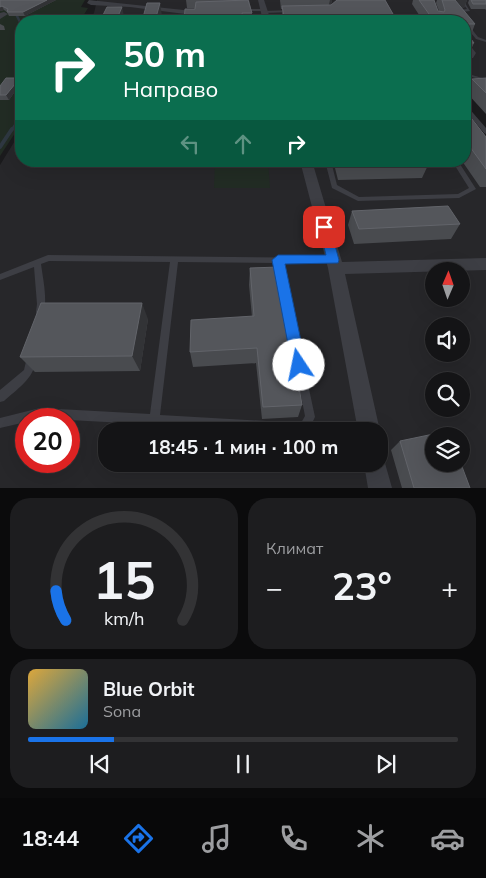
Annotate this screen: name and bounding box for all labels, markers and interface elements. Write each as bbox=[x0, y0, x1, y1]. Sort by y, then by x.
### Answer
text: 50 m bbox=[123, 32, 206, 76]
icon: right bbox=[40, 35, 105, 100]
text: Направо bbox=[123, 75, 218, 103]
icon: left bbox=[176, 130, 204, 158]
icon: ahead bbox=[229, 130, 257, 158]
icon: right bbox=[282, 130, 310, 158]
pin bbox=[303, 206, 345, 248]
icon: arrive bbox=[310, 213, 338, 241]
north arrow bbox=[425, 262, 470, 308]
map controls bbox=[425, 262, 470, 472]
button: sound bbox=[425, 317, 470, 362]
position arrow bbox=[272, 338, 324, 390]
button: search bbox=[425, 372, 470, 417]
speed limit sign: 20 bbox=[15, 408, 80, 473]
button: layers bbox=[425, 427, 470, 472]
text: 18:45 · 1 мин · 100 m bbox=[148, 435, 338, 459]
text: Климат bbox=[266, 538, 323, 558]
text: 15 bbox=[93, 547, 155, 612]
text: 23° bbox=[332, 562, 392, 610]
text: − bbox=[266, 570, 283, 605]
text: + bbox=[441, 570, 458, 605]
text: km/h bbox=[104, 607, 144, 629]
text: Blue Orbit bbox=[103, 677, 194, 701]
text: Sona bbox=[103, 701, 141, 721]
icon: previous bbox=[86, 750, 114, 778]
icon: pause bbox=[229, 750, 257, 778]
icon: next bbox=[372, 750, 400, 778]
icon: directions bbox=[121, 821, 156, 856]
icon: music bbox=[199, 821, 234, 856]
icon: phone bbox=[276, 821, 311, 856]
icon: climate bbox=[353, 821, 388, 856]
icon: car bbox=[430, 821, 465, 856]
text: 18:44 bbox=[21, 824, 79, 852]

